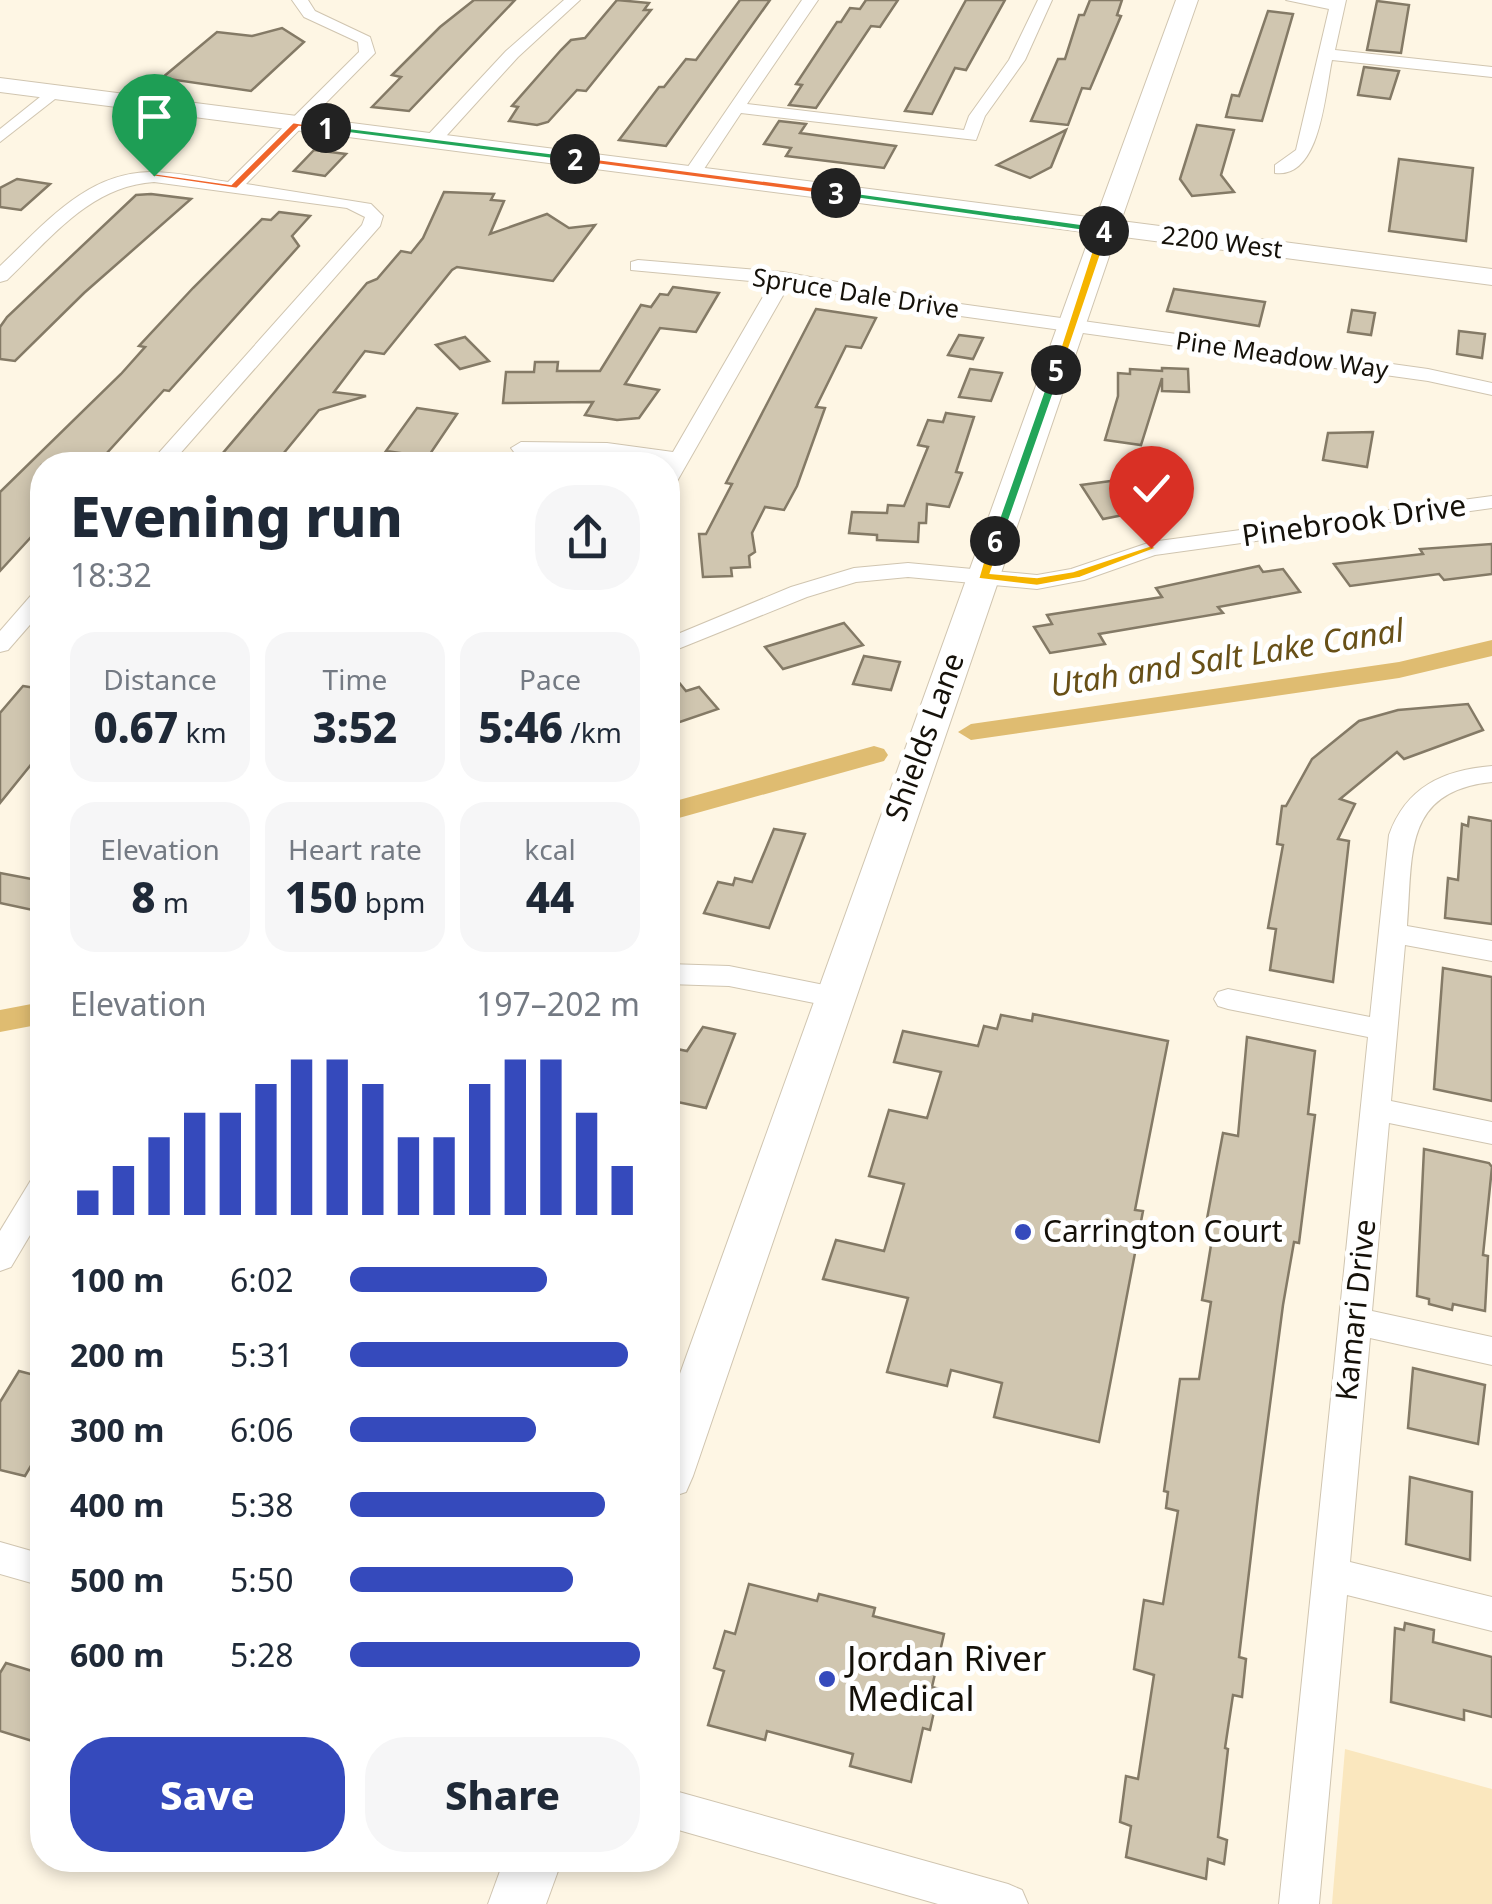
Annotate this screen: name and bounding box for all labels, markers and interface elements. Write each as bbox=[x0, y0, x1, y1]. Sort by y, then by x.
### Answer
pin bbox=[112, 74, 197, 177]
icon: arrive bbox=[127, 89, 182, 144]
pin: 1 bbox=[301, 103, 351, 153]
text: 1 bbox=[318, 109, 334, 147]
pin: 2 bbox=[550, 134, 600, 184]
text: 2 bbox=[567, 140, 583, 178]
pin: 3 bbox=[811, 168, 861, 218]
text: 3 bbox=[828, 174, 844, 212]
pin: 4 bbox=[1079, 206, 1129, 256]
text: 4 bbox=[1096, 212, 1112, 250]
street label: 2200 West bbox=[1160, 217, 1285, 265]
street label: Spruce Dale Drive bbox=[750, 259, 962, 325]
street label: Pine Meadow Way bbox=[1174, 322, 1391, 386]
pin: 5 bbox=[1031, 345, 1081, 395]
text: 5 bbox=[1048, 351, 1064, 389]
pin bbox=[1109, 446, 1194, 549]
icon: check bbox=[1124, 461, 1179, 516]
text: Evening run bbox=[70, 478, 403, 553]
street label: Pinebrook Drive bbox=[1239, 483, 1468, 556]
button: share bbox=[535, 485, 640, 590]
pin: 6 bbox=[970, 516, 1020, 566]
text: 6 bbox=[987, 522, 1003, 560]
text: 18:32 bbox=[70, 553, 152, 596]
water label: Utah and Salt Lake Canal bbox=[1047, 607, 1407, 706]
street label: Shields Lane bbox=[874, 647, 973, 826]
text: Distance bbox=[103, 660, 217, 698]
text: Time bbox=[323, 660, 387, 698]
text: Pace bbox=[519, 660, 581, 698]
text: 0.67 bbox=[93, 698, 178, 755]
text: 3:52 bbox=[313, 698, 397, 755]
text: 5:46 bbox=[478, 698, 563, 755]
text: km bbox=[178, 713, 227, 751]
text: /km bbox=[563, 713, 622, 751]
text: Elevation bbox=[100, 830, 220, 868]
text: Heart rate bbox=[288, 830, 422, 868]
text: kcal bbox=[524, 830, 576, 868]
text: 8 bbox=[131, 868, 155, 925]
text: 150 bbox=[285, 868, 357, 925]
text: 44 bbox=[526, 868, 574, 925]
text: m bbox=[155, 883, 189, 921]
text: bpm bbox=[357, 883, 425, 921]
text: Elevation bbox=[70, 982, 207, 1025]
text: 197–202 m bbox=[476, 982, 640, 1025]
place label: Carrington Court bbox=[1043, 1210, 1283, 1251]
street label: Kamari Drive bbox=[1325, 1217, 1384, 1403]
marker: Carrington Court bbox=[1012, 1221, 1034, 1243]
text: 100 m bbox=[70, 1258, 164, 1301]
text: 6:02 bbox=[230, 1258, 294, 1301]
text: 200 m bbox=[70, 1333, 164, 1376]
text: 5:31 bbox=[230, 1333, 294, 1376]
text: 300 m bbox=[70, 1408, 164, 1451]
text: 6:06 bbox=[230, 1408, 294, 1451]
text: 400 m bbox=[70, 1483, 164, 1526]
text: 5:38 bbox=[230, 1483, 294, 1526]
text: 500 m bbox=[70, 1558, 164, 1601]
text: 5:50 bbox=[230, 1558, 294, 1601]
text: 600 m bbox=[70, 1633, 164, 1676]
text: 5:28 bbox=[230, 1633, 294, 1676]
place label: Jordan River Medical bbox=[844, 1634, 1046, 1721]
marker: Jordan River Medical bbox=[816, 1668, 838, 1690]
button: Save bbox=[70, 1737, 345, 1852]
button: Share bbox=[365, 1737, 640, 1852]

